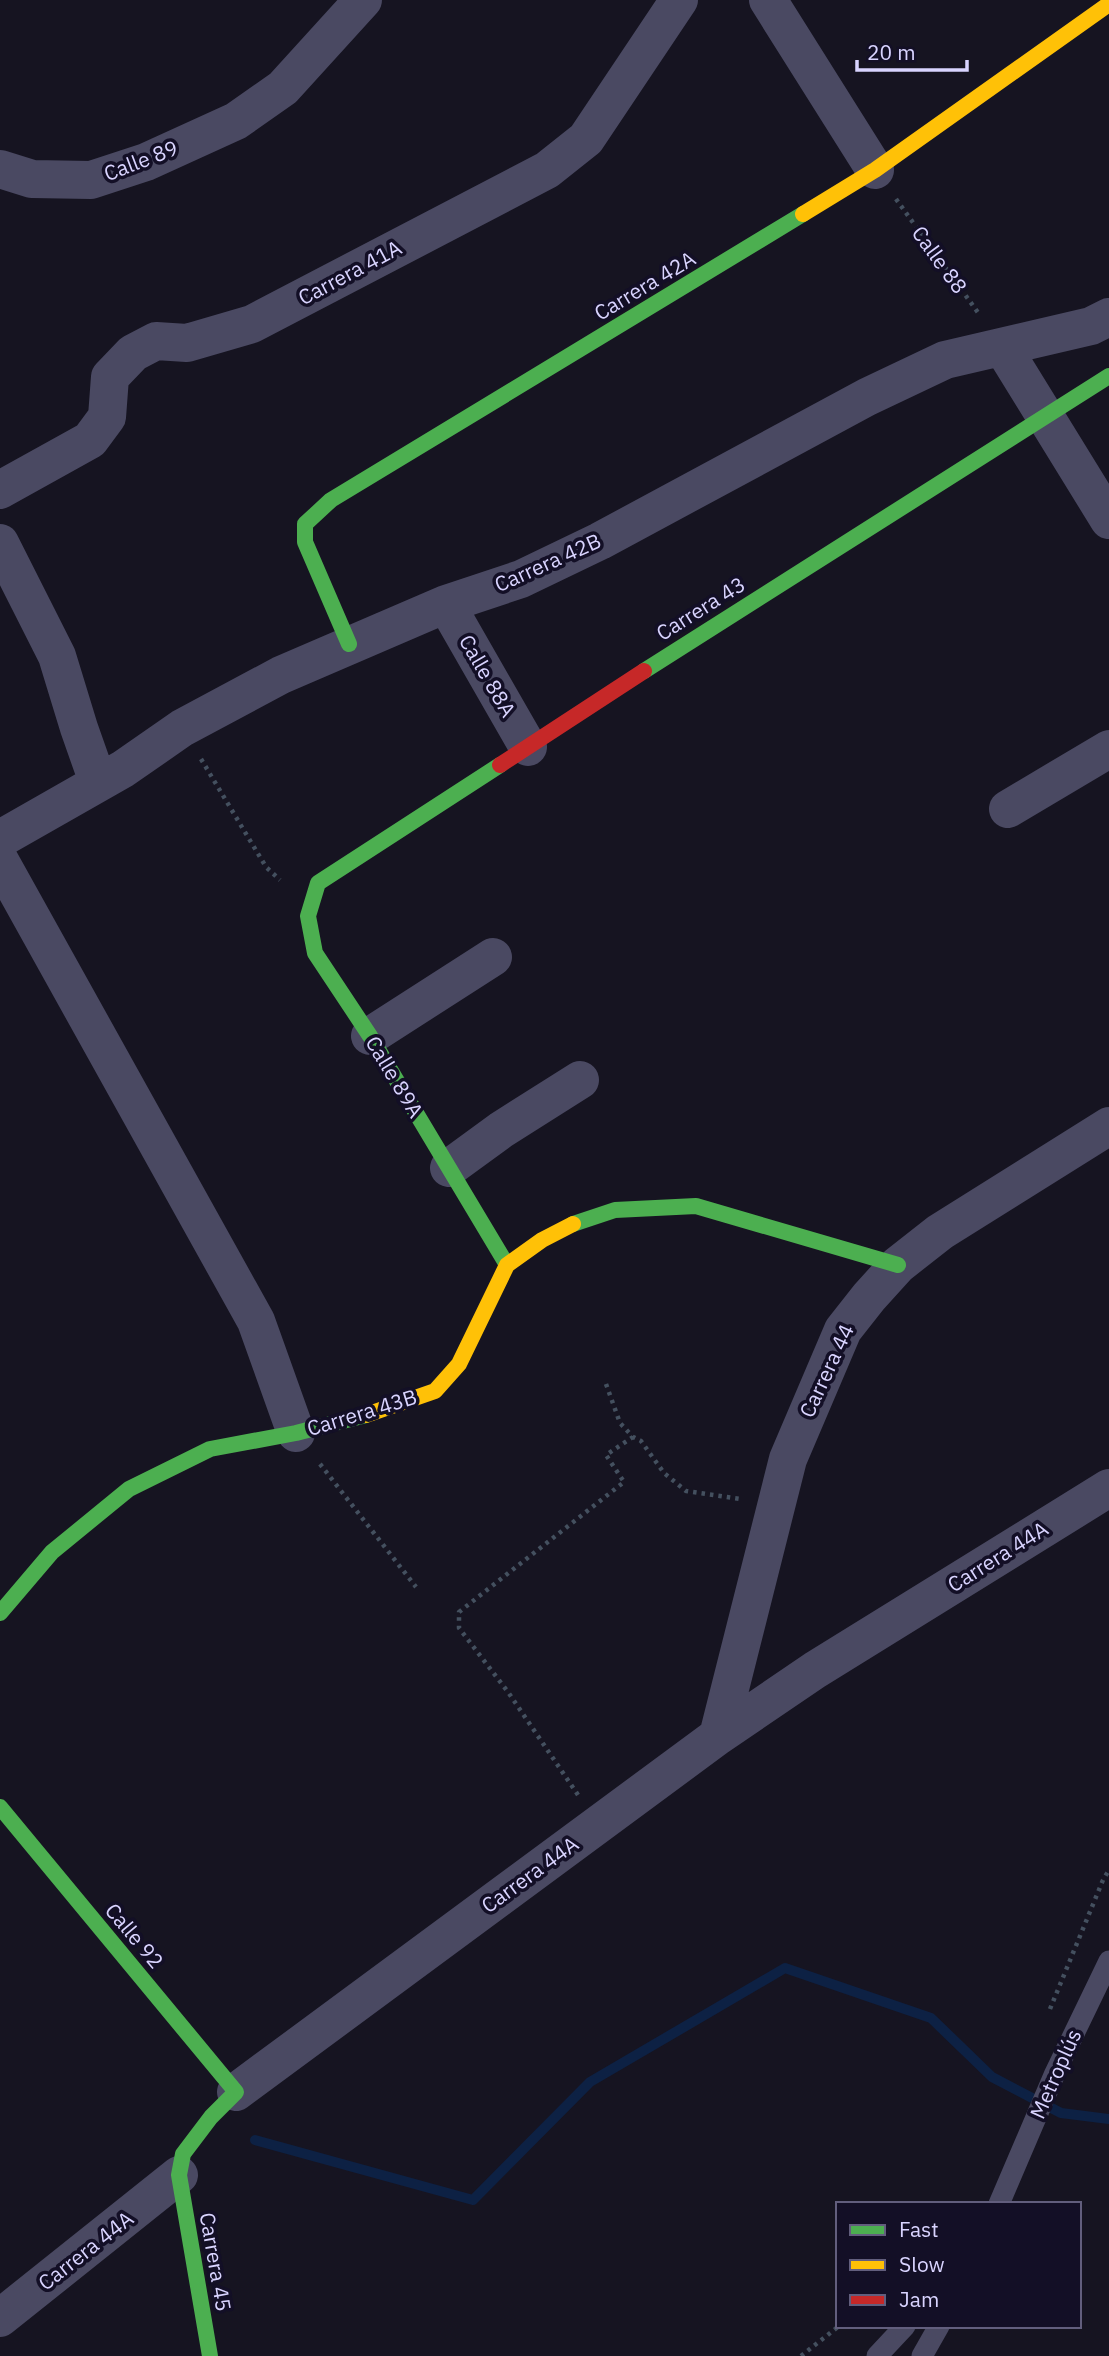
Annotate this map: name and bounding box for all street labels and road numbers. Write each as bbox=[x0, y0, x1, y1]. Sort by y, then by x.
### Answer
street label: Calle 89 bbox=[100, 133, 182, 187]
street label: Calle 88 bbox=[906, 220, 974, 299]
street label: Carrera 41A bbox=[293, 233, 406, 311]
street label: Carrera 42A bbox=[589, 244, 700, 326]
street label: Carrera 42B bbox=[490, 526, 605, 598]
street label: Carrera 43 bbox=[651, 570, 750, 647]
street label: Calle 88A bbox=[453, 629, 523, 722]
street label: Calle 89A bbox=[359, 1030, 430, 1123]
street label: Carrera 44 bbox=[792, 1319, 860, 1422]
street label: Carrera 43B bbox=[303, 1382, 420, 1442]
street label: Carrera 44A bbox=[942, 1514, 1053, 1598]
street label: Carrera 44A bbox=[475, 1829, 584, 1919]
street label: Calle 92 bbox=[99, 1897, 170, 1974]
street label: Metroplús bbox=[1023, 2024, 1087, 2123]
street label: Carrera 44A bbox=[32, 2204, 139, 2296]
street label: Carrera 45 bbox=[194, 2210, 238, 2314]

